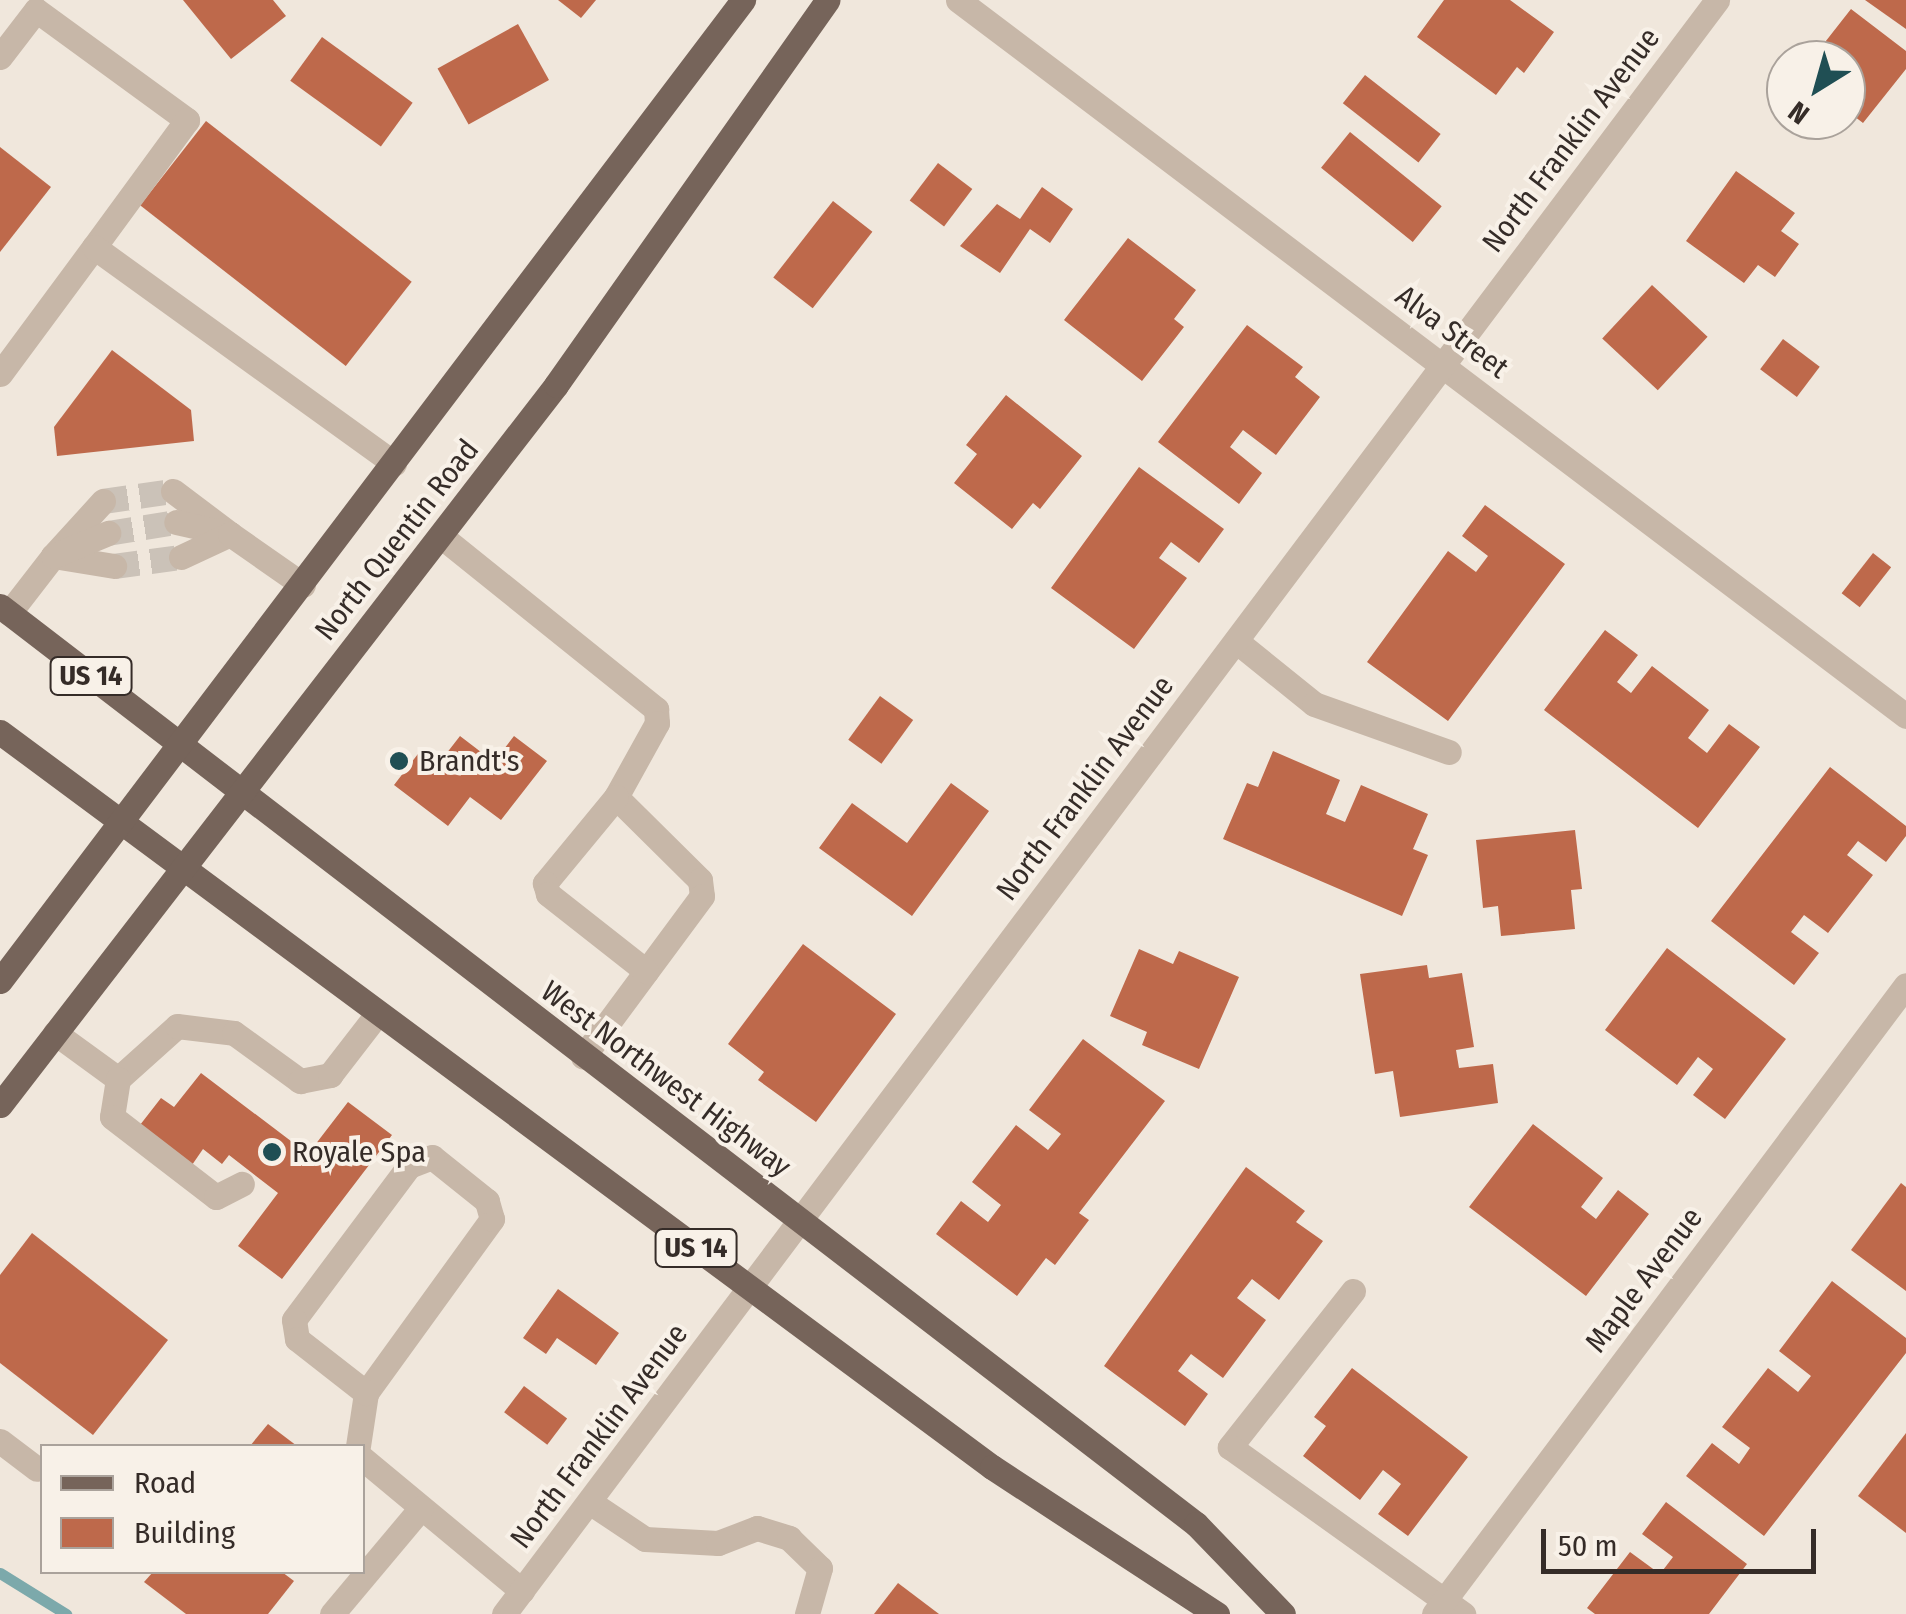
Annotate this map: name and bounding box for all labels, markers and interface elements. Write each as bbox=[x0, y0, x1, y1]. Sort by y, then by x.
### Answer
street label: North Franklin Avenue bbox=[1475, 21, 1667, 259]
north arrow bbox=[1766, 40, 1866, 140]
text: N bbox=[1782, 95, 1815, 131]
street label: Alva Street bbox=[1389, 278, 1515, 386]
street label: North Quentin Road bbox=[307, 433, 487, 647]
road number: US 14 bbox=[48, 653, 134, 699]
street label: North Franklin Avenue bbox=[989, 669, 1181, 907]
place label: Brandt's bbox=[419, 743, 519, 779]
marker: Brandt's bbox=[388, 750, 410, 772]
street label: West Northwest Highway bbox=[534, 973, 798, 1185]
place label: Royale Spa bbox=[292, 1134, 426, 1170]
marker: Royale Spa bbox=[261, 1141, 283, 1163]
street label: Maple Avenue bbox=[1578, 1201, 1710, 1359]
road number: US 14 bbox=[654, 1225, 738, 1271]
street label: North Franklin Avenue bbox=[503, 1317, 695, 1555]
legend bbox=[40, 1444, 365, 1574]
text: Road bbox=[134, 1465, 196, 1501]
scale bar bbox=[1546, 1509, 1821, 1571]
text: Building bbox=[134, 1515, 235, 1551]
text: 50 m bbox=[1558, 1528, 1618, 1564]

